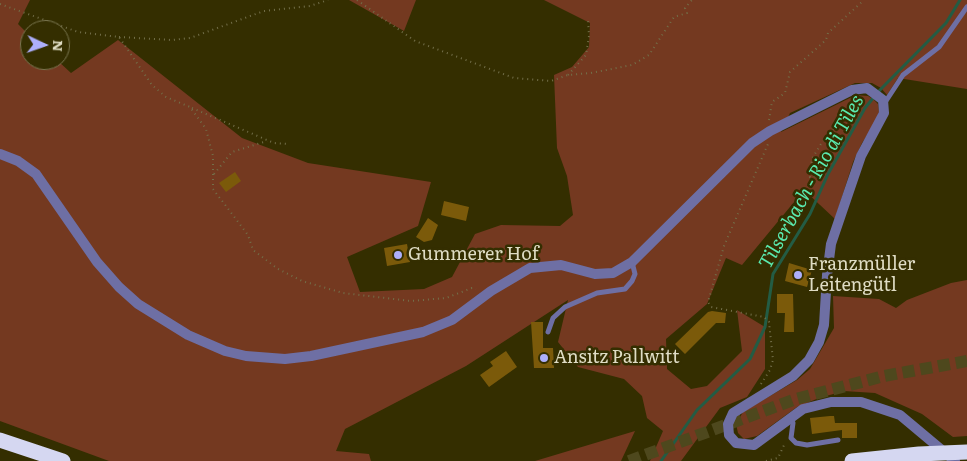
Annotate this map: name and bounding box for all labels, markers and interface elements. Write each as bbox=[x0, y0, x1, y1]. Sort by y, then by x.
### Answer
north arrow bbox=[20, 20, 70, 70]
text: N bbox=[49, 39, 69, 52]
water label: Tilserbach - Rio di Tiles bbox=[755, 91, 869, 273]
place label: Gummerer Hof bbox=[408, 244, 539, 266]
marker: Gummerer Hof bbox=[392, 249, 404, 261]
place label: Franzmüller Leitengütl bbox=[808, 254, 915, 296]
marker: Franzmüller Leitengütl bbox=[792, 269, 804, 281]
place label: Ansitz Pallwitt bbox=[554, 347, 680, 369]
marker: Ansitz Pallwitt bbox=[538, 352, 550, 364]

